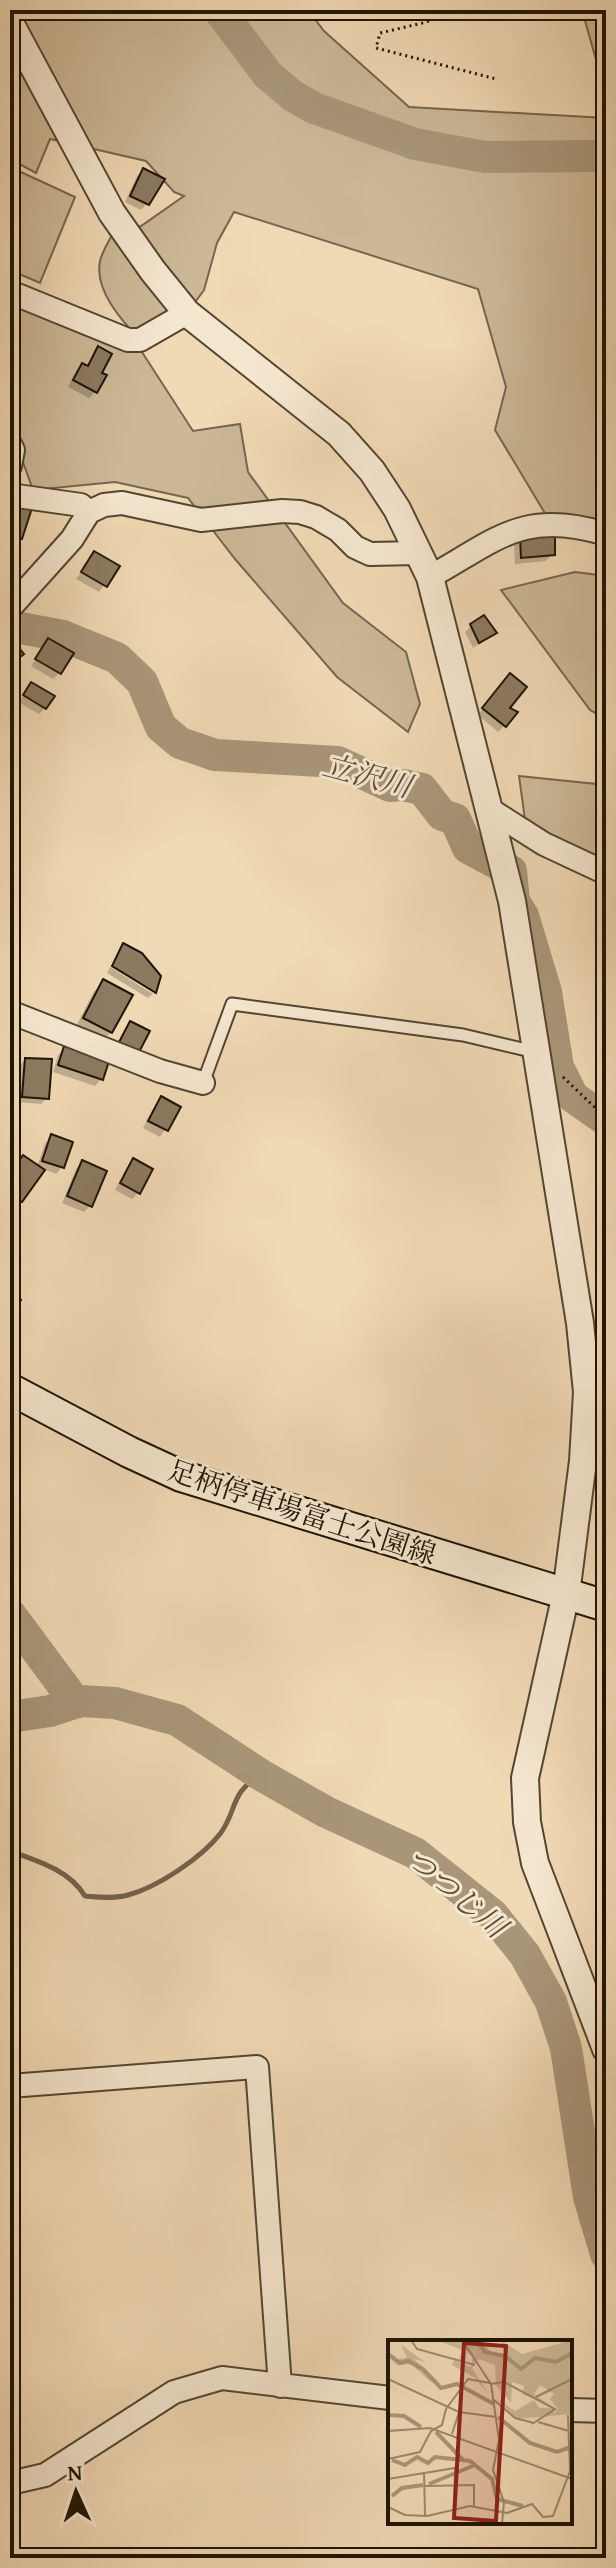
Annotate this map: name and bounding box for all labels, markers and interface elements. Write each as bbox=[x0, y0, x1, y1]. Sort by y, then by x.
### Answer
water label: 立沢川 bbox=[318, 742, 419, 809]
street label: 足柄停車場富士公園線 bbox=[163, 1449, 442, 1574]
water label: つつじ川 bbox=[397, 1837, 519, 1950]
inset map bbox=[388, 2340, 572, 2524]
north arrow bbox=[36, 2452, 116, 2532]
text: N bbox=[67, 2456, 83, 2488]

